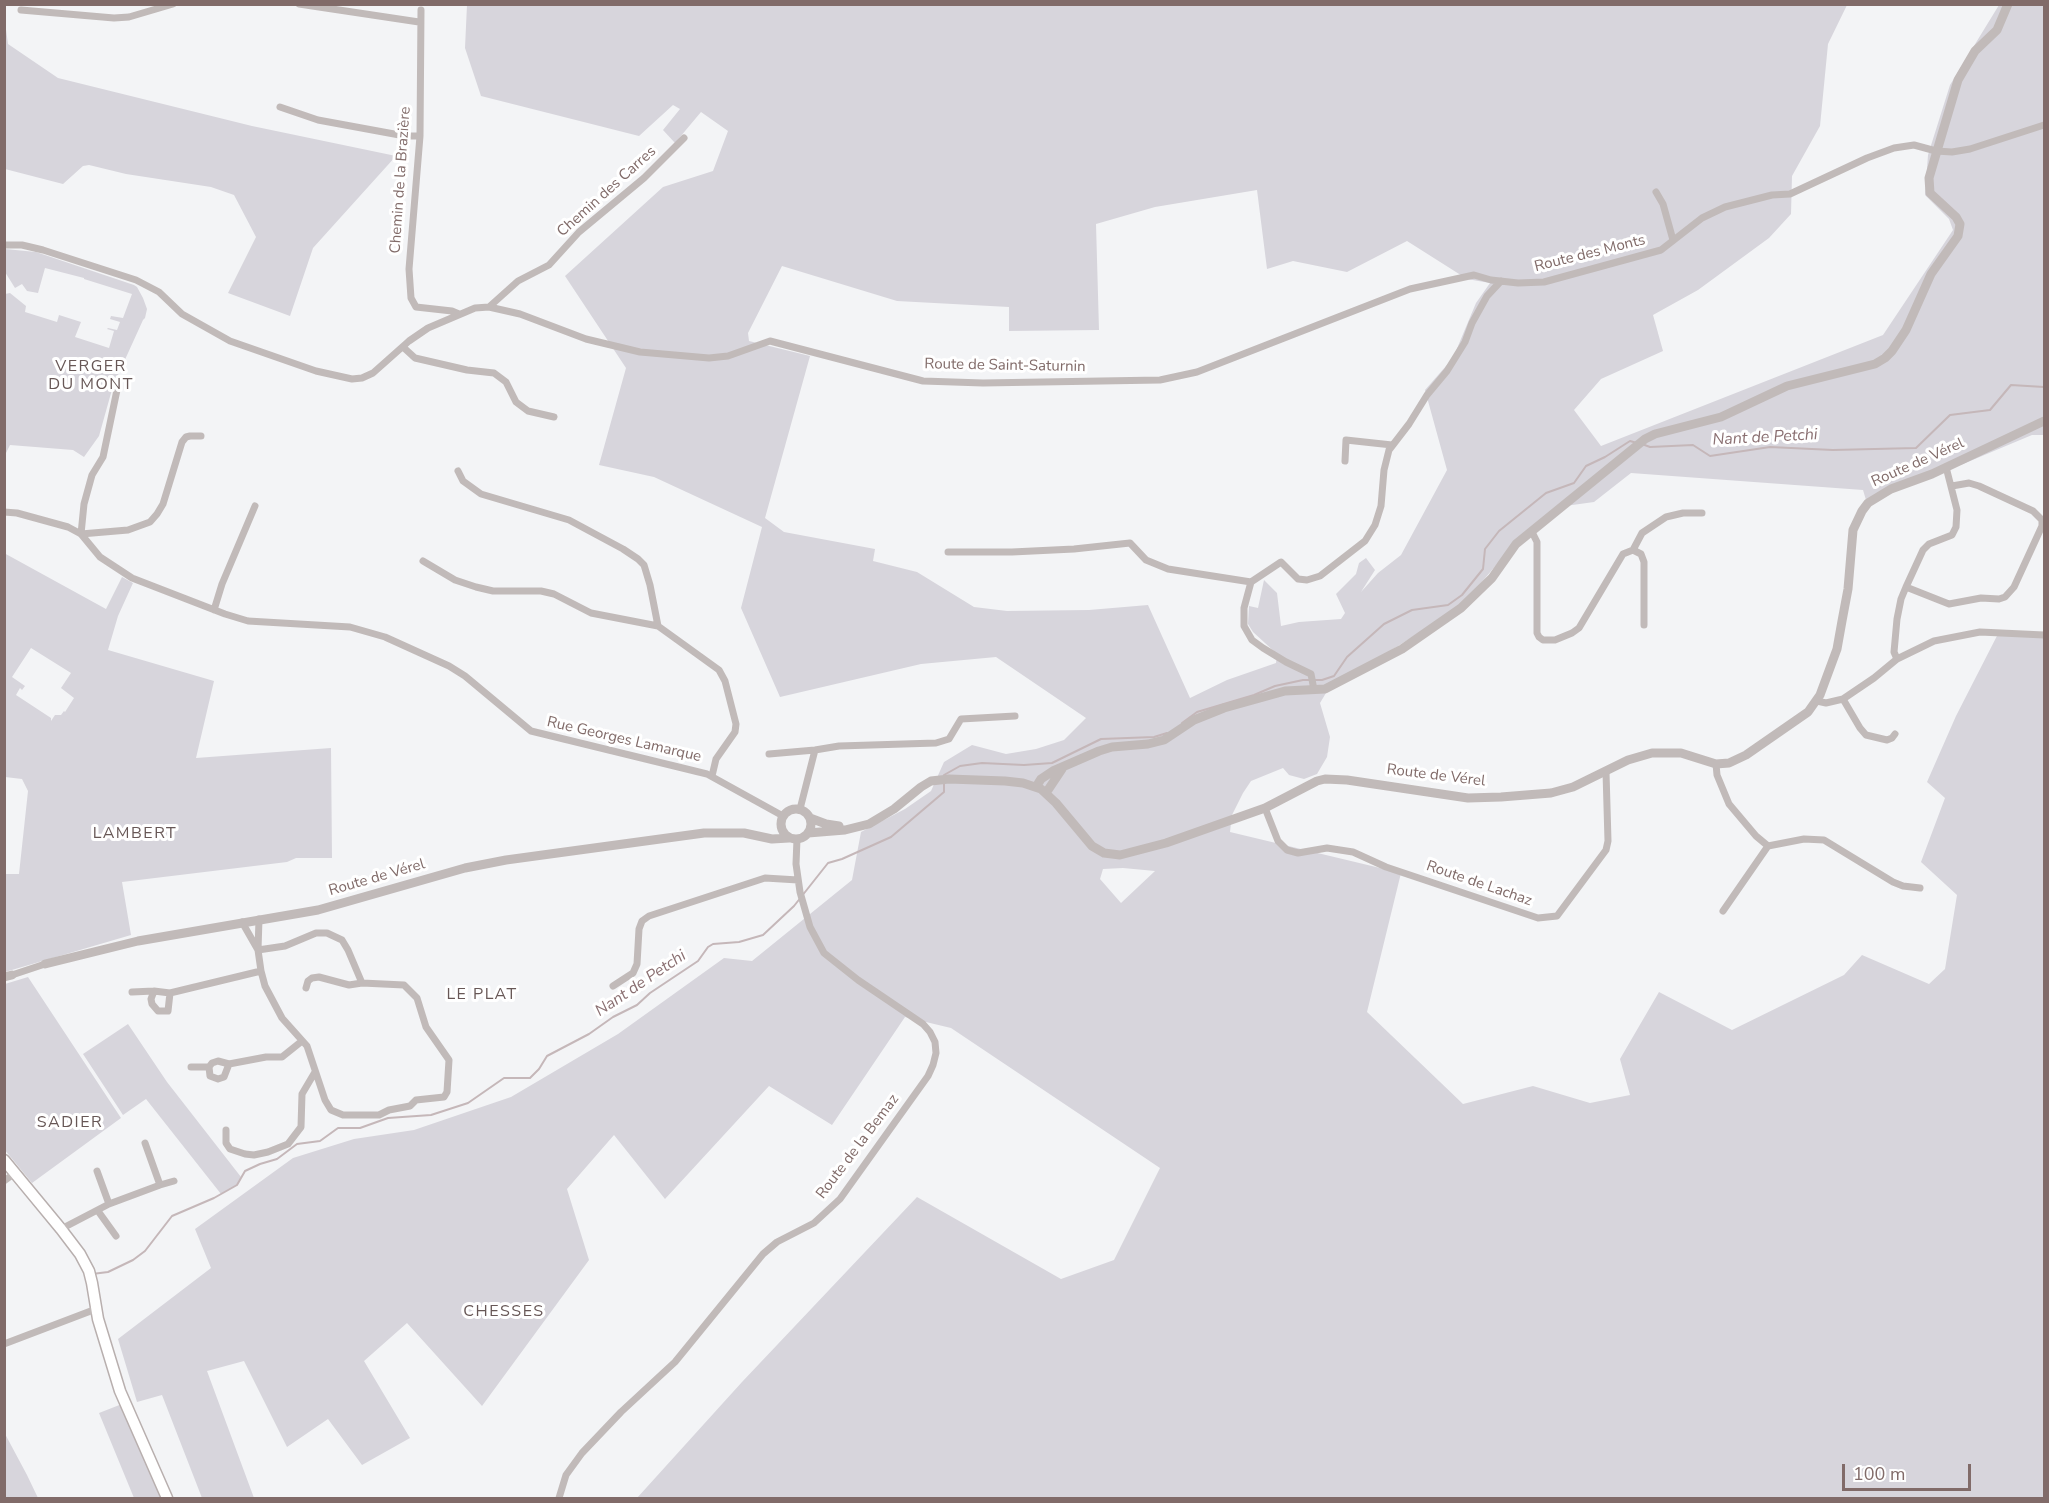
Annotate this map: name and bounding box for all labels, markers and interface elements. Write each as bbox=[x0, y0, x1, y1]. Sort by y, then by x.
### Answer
street label: Chemin de la Brazière bbox=[387, 106, 415, 254]
street label: Chemin des Carres bbox=[554, 143, 660, 241]
street label: Route des Monts bbox=[1533, 232, 1647, 276]
street label: Route de Saint-Saturnin bbox=[924, 356, 1086, 376]
district label: VERGER DU MONT bbox=[48, 357, 134, 395]
water label: Nant de Petchi bbox=[1712, 426, 1818, 450]
street label: Route de Vérel bbox=[1869, 435, 1967, 491]
street label: Rue Georges Lamarque bbox=[545, 713, 703, 767]
street label: Route de Vérel bbox=[1386, 761, 1486, 791]
district label: LAMBERT bbox=[93, 824, 177, 844]
street label: Route de Vérel bbox=[327, 856, 427, 900]
street label: Route de Lachaz bbox=[1424, 857, 1534, 911]
water label: Nant de Petchi bbox=[592, 947, 690, 1021]
district label: LE PLAT bbox=[446, 985, 518, 1005]
street label: Route de la Bemaz bbox=[813, 1091, 903, 1203]
district label: SADIER bbox=[37, 1113, 103, 1133]
district label: CHESSES bbox=[463, 1302, 545, 1322]
scale bar bbox=[1845, 1452, 1974, 1490]
text: 100 m bbox=[1853, 1462, 1905, 1486]

